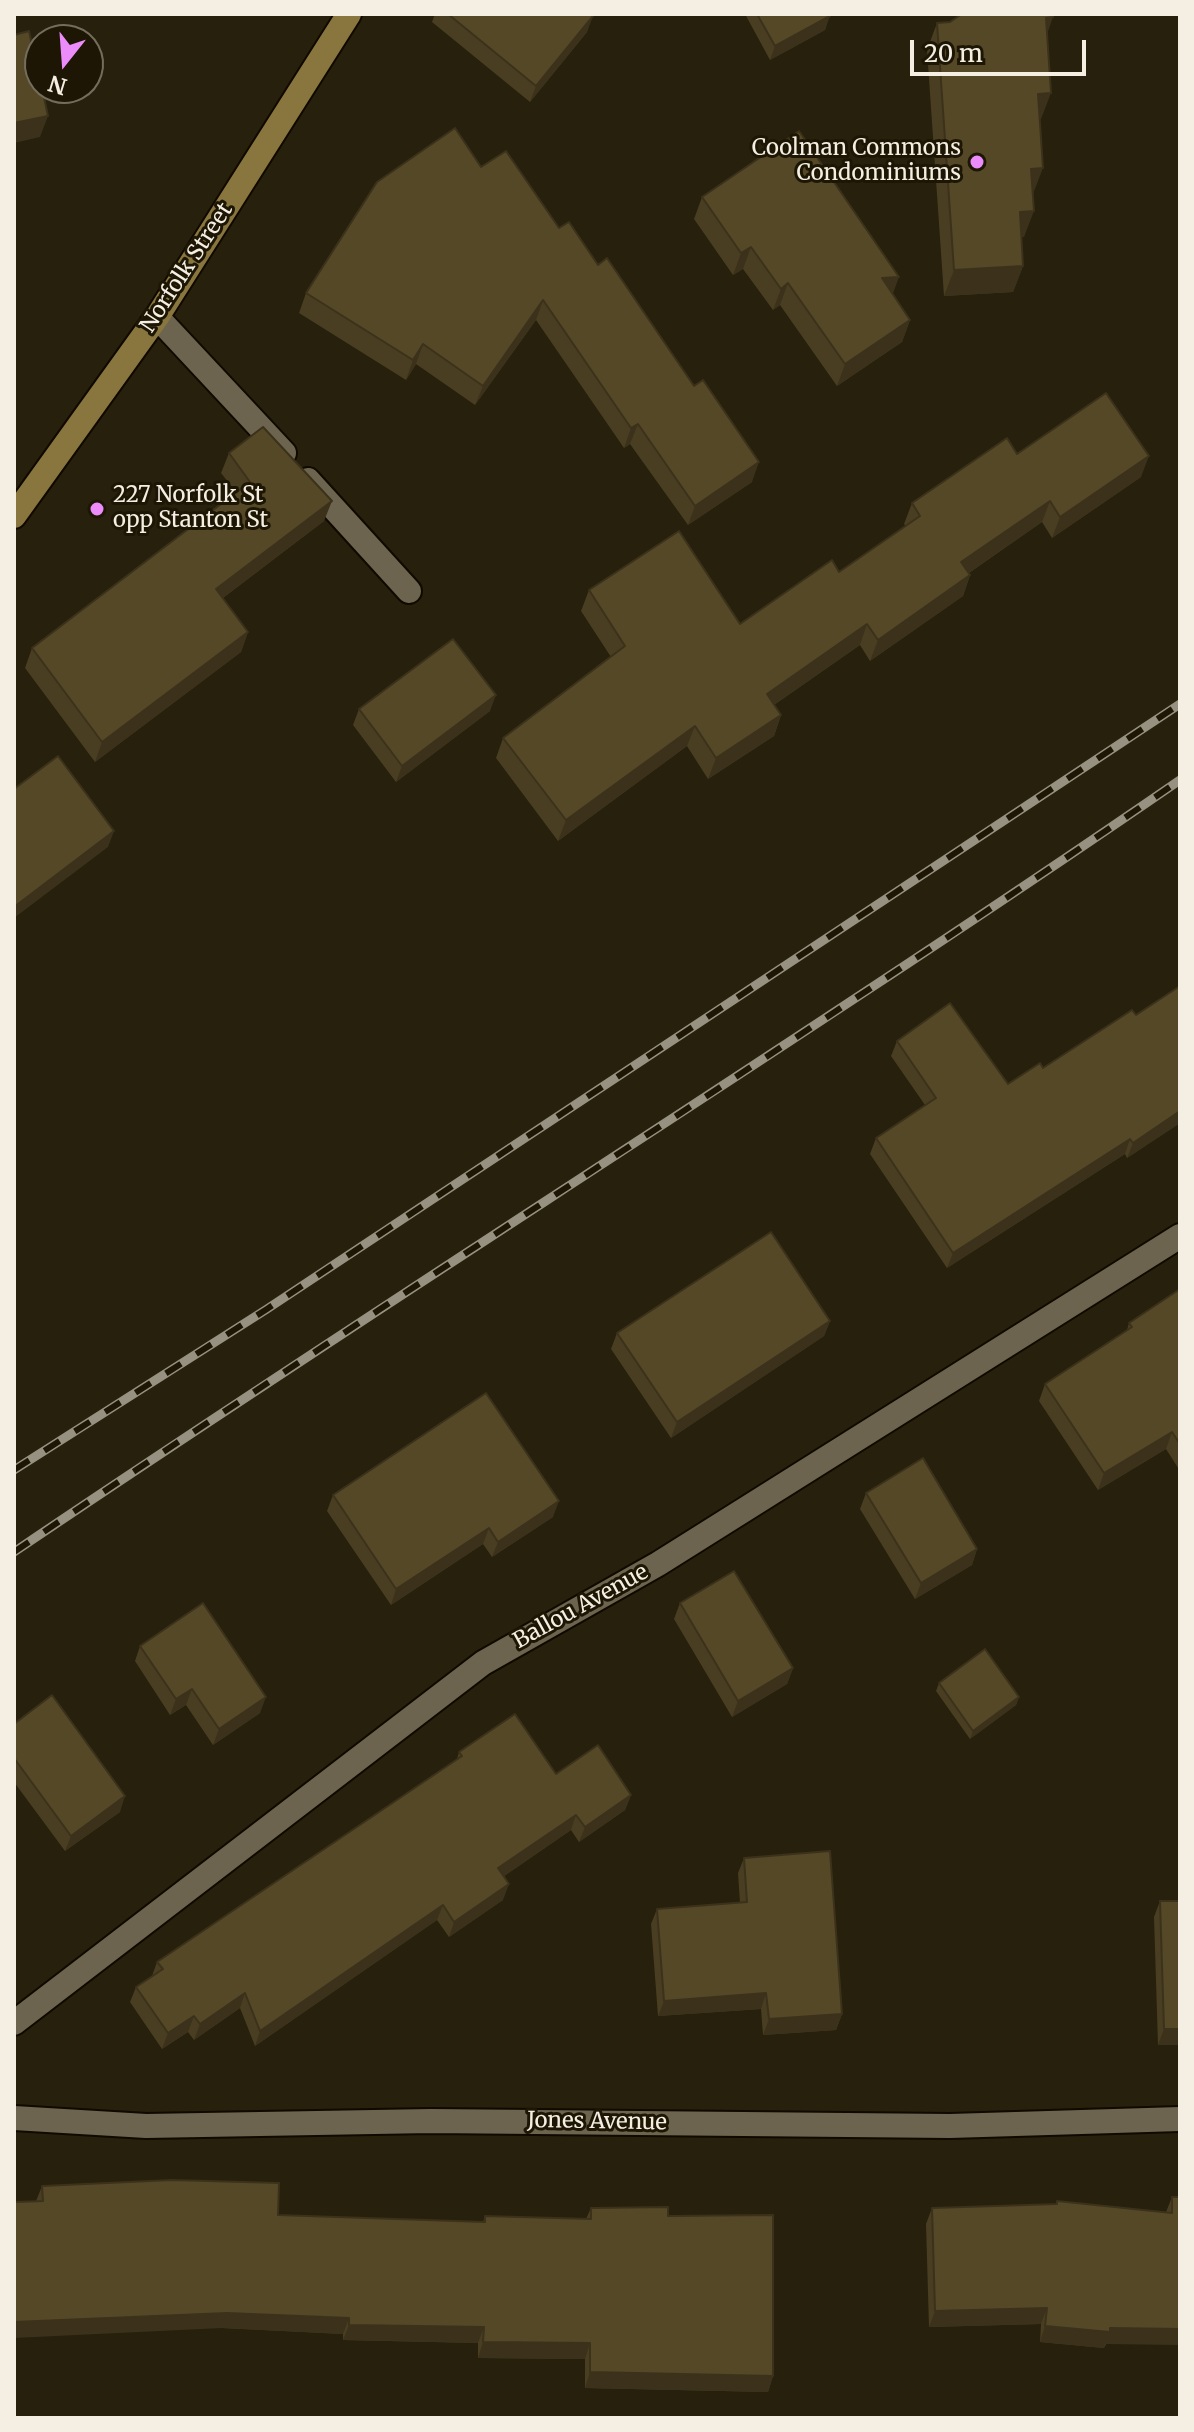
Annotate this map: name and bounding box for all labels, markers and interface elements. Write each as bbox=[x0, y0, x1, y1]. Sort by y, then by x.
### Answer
north arrow bbox=[24, 24, 104, 104]
scale bar bbox=[914, 24, 1090, 74]
text: 20 m bbox=[924, 38, 983, 69]
text: N bbox=[45, 69, 70, 101]
place label: Coolman Commons Condominiums bbox=[752, 136, 961, 188]
marker: Coolman Commons Condominiums bbox=[968, 153, 986, 171]
street label: Norfolk Street bbox=[135, 198, 239, 338]
place label: 227 Norfolk St opp Stanton St bbox=[113, 483, 268, 534]
marker: 227 Norfolk St opp Stanton St bbox=[88, 500, 106, 518]
street label: Ballou Avenue bbox=[509, 1559, 653, 1655]
street label: Jones Avenue bbox=[527, 2108, 667, 2136]

